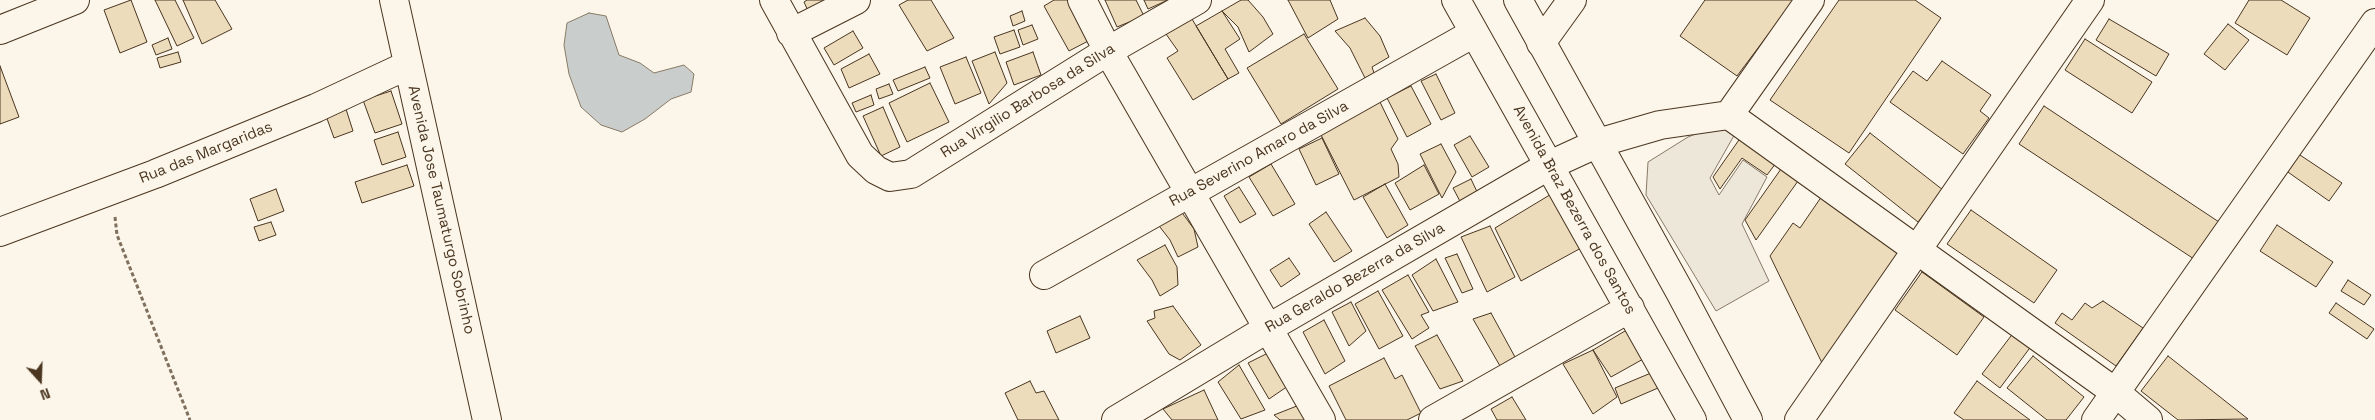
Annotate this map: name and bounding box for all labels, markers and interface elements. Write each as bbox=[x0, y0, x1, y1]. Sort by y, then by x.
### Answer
street label: Rua Virgilio Barbosa da Silva bbox=[938, 40, 1118, 162]
street label: Avenida Jose Taumaturgo Sobrinho bbox=[404, 84, 478, 336]
street label: Rua Severino Amaro da Silva bbox=[1166, 97, 1352, 211]
street label: Avenida Braz Bezerra dos Santos bbox=[1509, 102, 1639, 318]
street label: Rua das Margaridas bbox=[137, 118, 275, 188]
street label: Rua Geraldo Bezerra da Silva bbox=[1262, 219, 1448, 337]
north arrow bbox=[15, 355, 65, 405]
text: N bbox=[38, 384, 53, 404]

